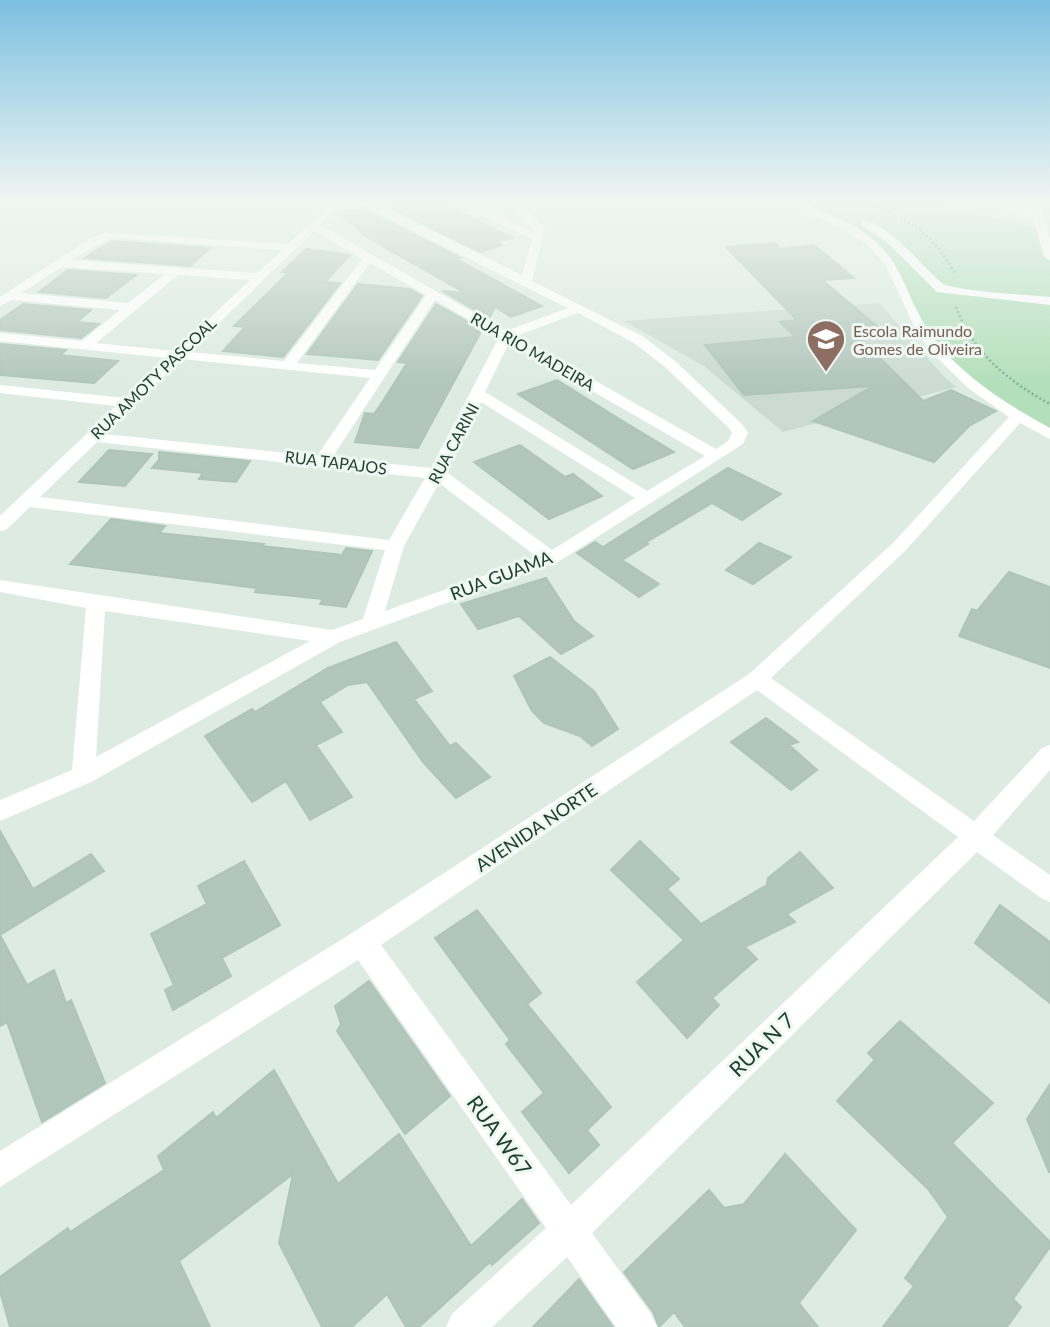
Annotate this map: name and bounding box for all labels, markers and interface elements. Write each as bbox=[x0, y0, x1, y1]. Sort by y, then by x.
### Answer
street label: RUA RIO MADEIRA bbox=[468, 308, 598, 394]
street label: RUA AMOTY PASCOAL bbox=[86, 313, 220, 443]
school or university icon: Escola Raimundo Gomes de Oliveira bbox=[805, 318, 847, 373]
place label: Escola Raimundo Gomes de Oliveira bbox=[853, 321, 982, 358]
street label: RUA CARINI bbox=[424, 399, 482, 487]
street label: RUA TAPAJOS bbox=[284, 446, 388, 478]
street label: RUA GUAMA bbox=[447, 545, 556, 605]
street label: AVENIDA NORTE bbox=[471, 778, 601, 876]
street label: RUA N 7 bbox=[723, 1007, 799, 1081]
street label: RUA W67 bbox=[463, 1090, 537, 1180]

